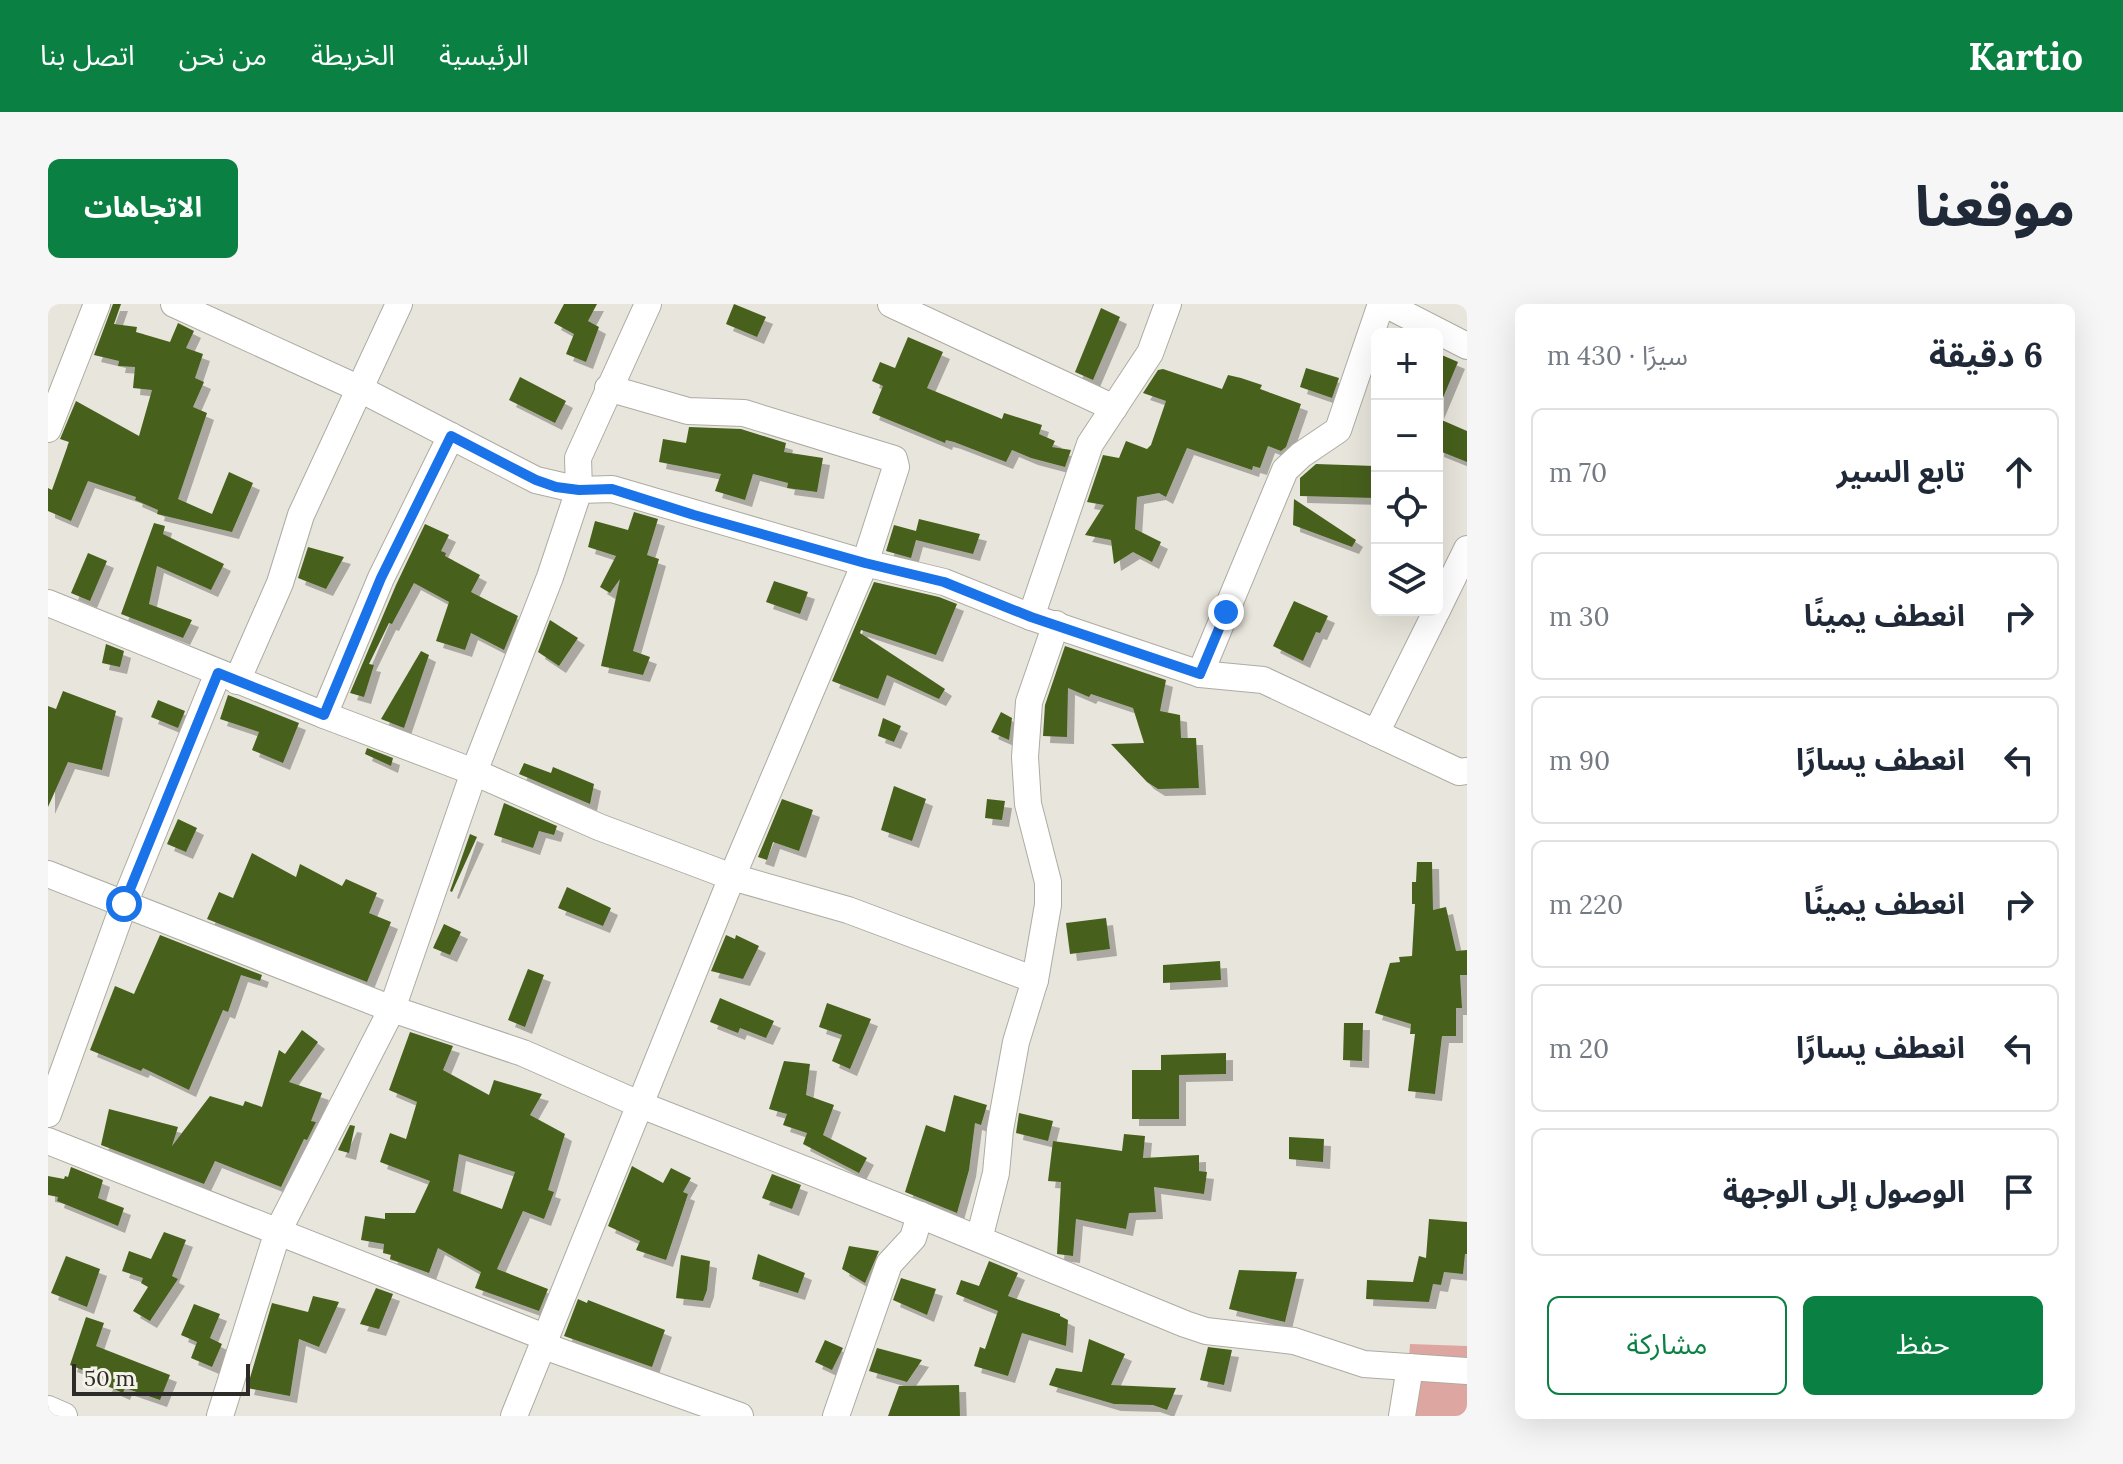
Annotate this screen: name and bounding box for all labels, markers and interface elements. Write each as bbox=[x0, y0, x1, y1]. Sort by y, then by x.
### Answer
text: Kartio bbox=[1968, 32, 2083, 80]
text: اتصل بنا bbox=[40, 37, 135, 73]
text: من نحن bbox=[179, 37, 267, 73]
text: الخريطة bbox=[311, 37, 395, 73]
text: الرئيسية bbox=[439, 37, 529, 73]
button: الاتجاهات bbox=[48, 159, 238, 258]
text: موقعنا bbox=[1915, 170, 2075, 241]
map controls bbox=[1371, 328, 1443, 616]
button: + bbox=[1371, 328, 1443, 400]
text: 6 دقيقة bbox=[1929, 333, 2043, 376]
text: سيرًا · 430 m bbox=[1547, 339, 1688, 372]
button: − bbox=[1371, 400, 1443, 472]
icon: ahead bbox=[1997, 450, 2041, 494]
text: تابع السير bbox=[1837, 452, 1965, 490]
text: 70 m bbox=[1549, 456, 1607, 489]
button: locate bbox=[1371, 472, 1443, 544]
button: layers bbox=[1371, 544, 1443, 616]
route end bbox=[1208, 594, 1244, 630]
icon: right bbox=[1997, 594, 2041, 638]
text: انعطف يمينًا bbox=[1804, 596, 1965, 634]
text: 30 m bbox=[1549, 600, 1610, 633]
icon: left bbox=[1997, 738, 2041, 782]
text: انعطف يسارًا bbox=[1796, 740, 1965, 778]
text: 90 m bbox=[1549, 744, 1610, 777]
icon: right bbox=[1997, 882, 2041, 926]
text: انعطف يمينًا bbox=[1804, 884, 1965, 922]
route start bbox=[106, 886, 142, 922]
text: 220 m bbox=[1549, 888, 1623, 921]
icon: left bbox=[1997, 1026, 2041, 1070]
text: انعطف يسارًا bbox=[1796, 1028, 1965, 1066]
text: 20 m bbox=[1549, 1032, 1609, 1065]
icon: arrive bbox=[1997, 1170, 2041, 1214]
text: الوصول إلى الوجهة bbox=[1723, 1172, 1965, 1210]
button: مشاركة bbox=[1547, 1296, 1787, 1395]
button: حفظ bbox=[1803, 1296, 2043, 1395]
scale bar bbox=[72, 1360, 250, 1396]
text: 50 m bbox=[84, 1364, 135, 1392]

